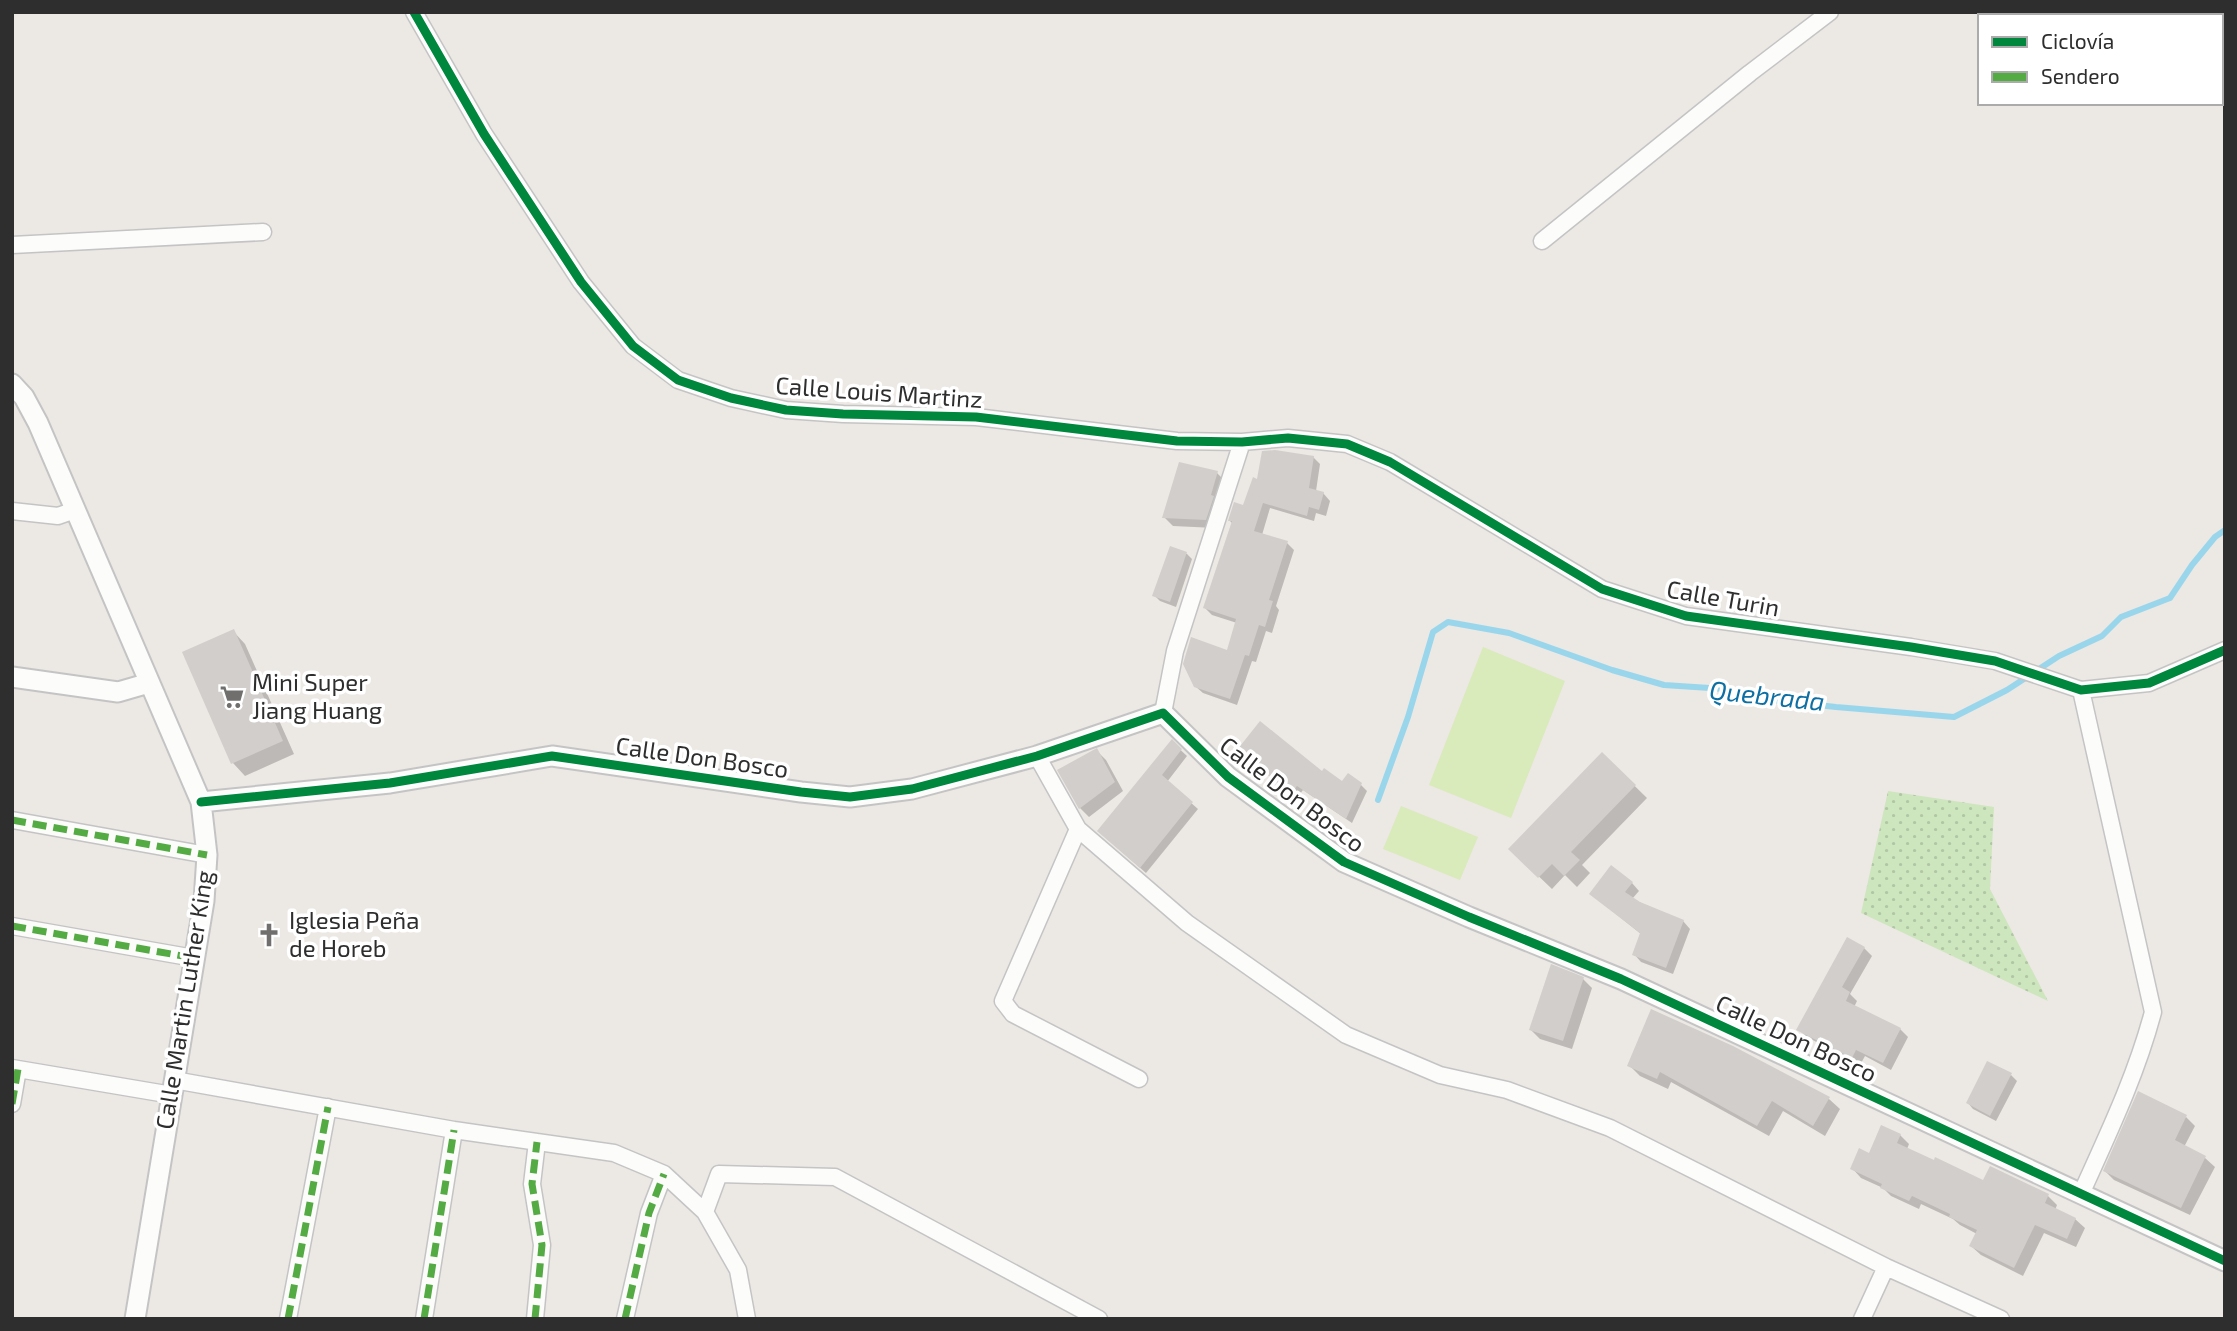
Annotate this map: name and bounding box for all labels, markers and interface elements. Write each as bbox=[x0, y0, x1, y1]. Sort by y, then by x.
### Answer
legend bbox=[1978, 14, 2223, 105]
text: Ciclovía bbox=[2041, 28, 2114, 53]
text: Sendero bbox=[2041, 63, 2120, 88]
street label: Calle Louis Martinz bbox=[775, 370, 984, 413]
street label: Calle Turin bbox=[1665, 573, 1782, 622]
place label: Mini Super Jiang Huang bbox=[252, 667, 382, 724]
water label: Quebrada bbox=[1708, 673, 1826, 717]
supermarket icon: Mini Super Jiang Huang bbox=[218, 683, 246, 711]
street label: Calle Don Bosco bbox=[614, 730, 790, 783]
street label: Calle Don Bosco bbox=[1215, 730, 1371, 858]
street label: Calle Martin Luther King bbox=[149, 868, 218, 1131]
place label: Iglesia Peña de Horeb bbox=[289, 905, 419, 962]
church icon: Iglesia Peña de Horeb bbox=[255, 921, 283, 949]
street label: Calle Don Bosco bbox=[1712, 988, 1882, 1088]

